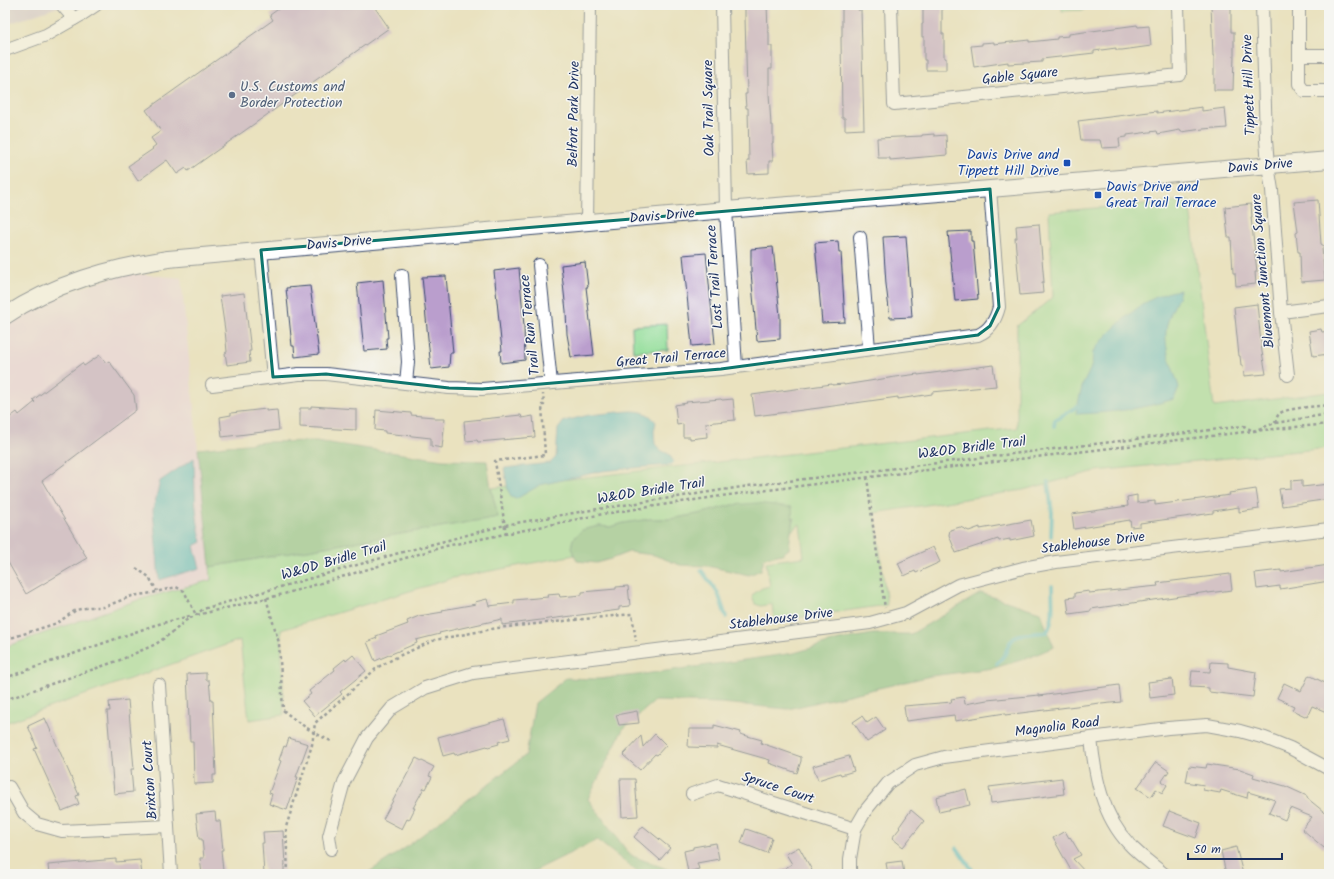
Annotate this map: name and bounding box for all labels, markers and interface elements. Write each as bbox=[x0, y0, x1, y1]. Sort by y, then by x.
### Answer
street label: Tippett Hill Drive bbox=[1236, 33, 1262, 136]
street label: Oak Trail Square bbox=[697, 59, 721, 157]
street label: Belfort Park Drive bbox=[562, 60, 586, 167]
street label: Gable Square bbox=[981, 61, 1060, 91]
place label: U.S. Customs and Border Protection bbox=[240, 76, 346, 114]
marker: U.S. Customs and Border Protection bbox=[227, 90, 237, 100]
place label: Davis Drive and Tippett Hill Drive bbox=[958, 144, 1060, 182]
street label: Davis Drive bbox=[1226, 152, 1294, 180]
marker: Davis Drive and Tippett Hill Drive bbox=[1062, 158, 1072, 168]
place label: Davis Drive and Great Trail Terrace bbox=[1106, 176, 1217, 214]
marker: Davis Drive and Great Trail Terrace bbox=[1093, 190, 1103, 200]
street label: Bluemont Junction Square bbox=[1245, 192, 1281, 349]
street label: Davis Drive bbox=[628, 202, 696, 230]
street label: Lost Trail Terrace bbox=[700, 224, 730, 330]
street label: Davis Drive bbox=[305, 229, 373, 257]
street label: Trail Run Terrace bbox=[514, 273, 546, 376]
street label: Great Trail Terrace bbox=[615, 342, 728, 374]
street label: W&OD Bridle Trail bbox=[917, 430, 1028, 466]
street label: W&OD Bridle Trail bbox=[596, 472, 707, 510]
street label: Stablehouse Drive bbox=[1040, 526, 1147, 560]
street label: W&OD Bridle Trail bbox=[279, 535, 390, 587]
street label: Stablehouse Drive bbox=[728, 602, 835, 636]
street label: Magnolia Road bbox=[1013, 711, 1102, 743]
street label: Brixton Court bbox=[136, 739, 164, 820]
street label: Spruce Court bbox=[739, 766, 818, 810]
scale bar bbox=[1188, 835, 1282, 861]
text: 50 m bbox=[1194, 840, 1221, 859]

